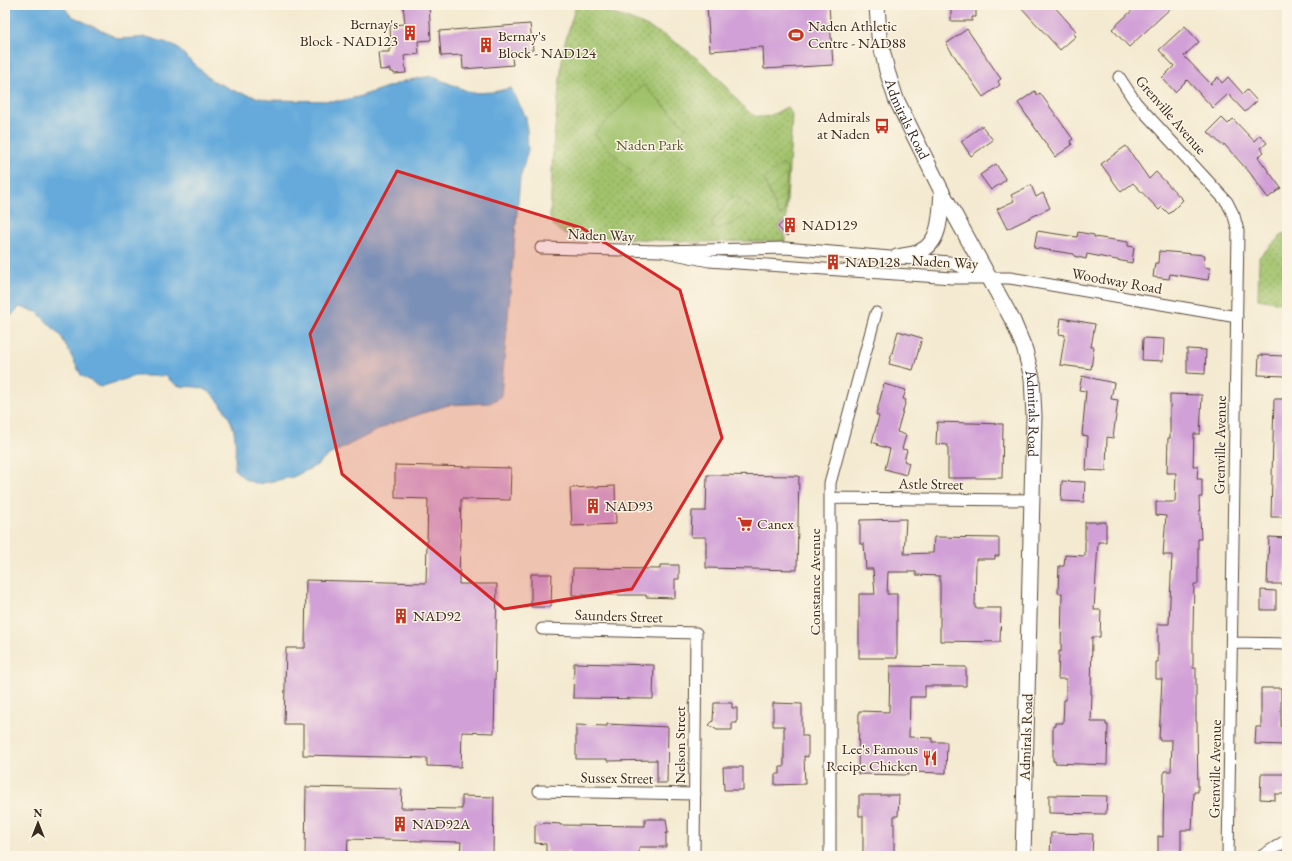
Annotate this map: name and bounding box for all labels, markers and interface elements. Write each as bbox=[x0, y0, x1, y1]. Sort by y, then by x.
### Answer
place label: Bernay's Block - NAD123 bbox=[300, 14, 398, 50]
place label: Naden Athletic Centre - NAD88 bbox=[808, 16, 906, 52]
building icon: Bernay's Block - NAD123 bbox=[401, 24, 419, 42]
place label: Bernay's Block - NAD124 bbox=[498, 26, 597, 62]
sports icon: Naden Athletic Centre - NAD88 bbox=[787, 26, 805, 44]
building icon: Bernay's Block - NAD124 bbox=[477, 36, 495, 54]
street label: Grenville Avenue bbox=[1132, 71, 1211, 158]
street label: Admirals Road bbox=[881, 75, 935, 163]
place label: Admirals at Naden bbox=[816, 107, 870, 143]
bus stop icon: Admirals at Naden bbox=[873, 117, 891, 135]
park label: Naden Park bbox=[616, 135, 685, 154]
place label: NAD129 bbox=[802, 215, 857, 234]
building icon: NAD129 bbox=[781, 216, 799, 234]
street label: Naden Way bbox=[567, 224, 635, 245]
street label: Naden Way bbox=[911, 250, 979, 273]
place label: NAD128 bbox=[845, 252, 900, 271]
building icon: NAD128 bbox=[824, 253, 842, 271]
street label: Woodway Road bbox=[1070, 263, 1164, 298]
street label: Admirals Road bbox=[1021, 367, 1044, 458]
street label: Grenville Avenue bbox=[1209, 395, 1230, 494]
street label: Astle Street bbox=[897, 473, 964, 494]
place label: NAD93 bbox=[605, 496, 653, 515]
building icon: NAD93 bbox=[584, 497, 602, 515]
place label: Canex bbox=[757, 514, 794, 533]
supermarket icon: Canex bbox=[736, 515, 754, 533]
street label: Constance Avenue bbox=[805, 528, 824, 636]
street label: Saunders Street bbox=[575, 604, 664, 627]
place label: NAD92 bbox=[413, 606, 462, 625]
building icon: NAD92 bbox=[392, 607, 410, 625]
street label: Admirals Road bbox=[1014, 693, 1037, 782]
street label: Nelson Street bbox=[670, 706, 689, 784]
street label: Grenville Avenue bbox=[1204, 719, 1225, 818]
place label: Lee's Famous Recipe Chicken bbox=[826, 739, 918, 775]
restaurant icon: Lee's Famous Recipe Chicken bbox=[921, 749, 939, 767]
street label: Sussex Street bbox=[581, 767, 654, 788]
north arrow bbox=[18, 803, 58, 843]
text: N bbox=[34, 806, 43, 820]
place label: NAD92A bbox=[412, 814, 471, 833]
building icon: NAD92A bbox=[391, 815, 409, 833]

